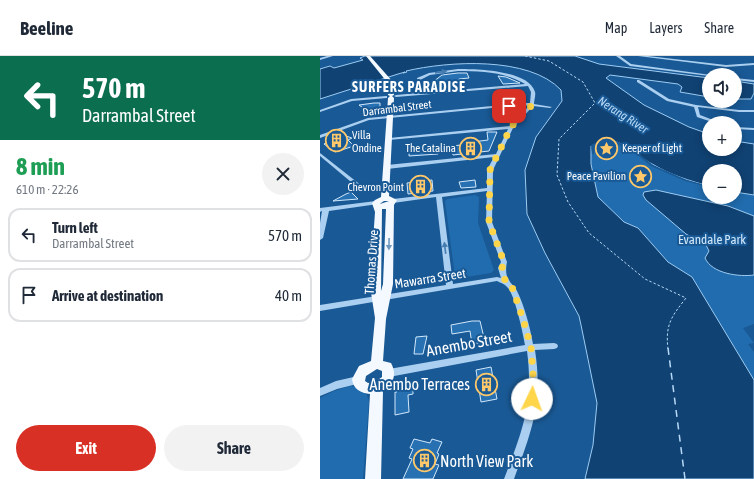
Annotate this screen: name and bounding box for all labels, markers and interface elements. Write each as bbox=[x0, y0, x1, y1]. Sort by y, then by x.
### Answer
text: Beeline bbox=[20, 17, 73, 39]
text: Map bbox=[605, 20, 627, 36]
text: Layers bbox=[649, 20, 682, 36]
text: Share bbox=[704, 20, 734, 36]
map controls bbox=[702, 68, 742, 204]
button: sound bbox=[702, 68, 742, 108]
one-way arrow bbox=[434, 69, 447, 75]
icon: left bbox=[16, 72, 68, 124]
text: 570 m bbox=[82, 72, 145, 104]
district label: SURFERS PARADISE bbox=[352, 79, 466, 95]
pin bbox=[492, 89, 526, 123]
water label: Nerang River bbox=[595, 94, 651, 137]
icon: arrive bbox=[498, 95, 520, 117]
street label: Darrambal Street bbox=[362, 98, 432, 118]
text: Darrambal Street bbox=[82, 105, 196, 126]
button: + bbox=[702, 116, 742, 156]
building icon: Villa Ondine bbox=[324, 128, 350, 154]
place label: Villa Ondine bbox=[352, 129, 382, 154]
building icon: The Catalina bbox=[458, 135, 484, 161]
place icon: Keeper of Light bbox=[594, 135, 620, 161]
place label: The Catalina bbox=[405, 142, 456, 154]
place label: Keeper of Light bbox=[622, 142, 682, 154]
text: 8 min bbox=[16, 153, 65, 180]
button: close bbox=[262, 153, 304, 195]
place icon: Peace Pavilion bbox=[628, 163, 654, 189]
button: − bbox=[702, 164, 742, 204]
place label: Peace Pavilion bbox=[567, 170, 626, 182]
building icon: Chevron Point bbox=[407, 174, 433, 200]
place label: Chevron Point bbox=[348, 181, 404, 193]
text: 610 m · 22:26 bbox=[16, 182, 79, 197]
text: Turn left bbox=[52, 219, 98, 236]
icon: left bbox=[18, 224, 40, 246]
text: 570 m bbox=[268, 227, 302, 244]
street label: Thomas Drive bbox=[362, 229, 381, 295]
park label: Evandale Park bbox=[678, 232, 746, 247]
text: Darrambal Street bbox=[52, 236, 134, 251]
one-way arrow bbox=[386, 238, 392, 251]
one-way arrow bbox=[442, 242, 448, 254]
street label: Mawarra Street bbox=[393, 265, 467, 292]
icon: arrive bbox=[18, 284, 40, 306]
text: Arrive at destination bbox=[52, 287, 163, 304]
text: 40 m bbox=[275, 287, 302, 304]
street label: Anembo Street bbox=[425, 327, 514, 359]
building icon: Anembo Terraces bbox=[473, 371, 499, 397]
place label: Anembo Terraces bbox=[370, 375, 470, 393]
position arrow bbox=[511, 378, 553, 420]
button: Exit bbox=[16, 425, 156, 471]
button: Share bbox=[164, 425, 304, 471]
building icon: North View Park bbox=[411, 448, 437, 474]
place label: North View Park bbox=[440, 452, 533, 470]

